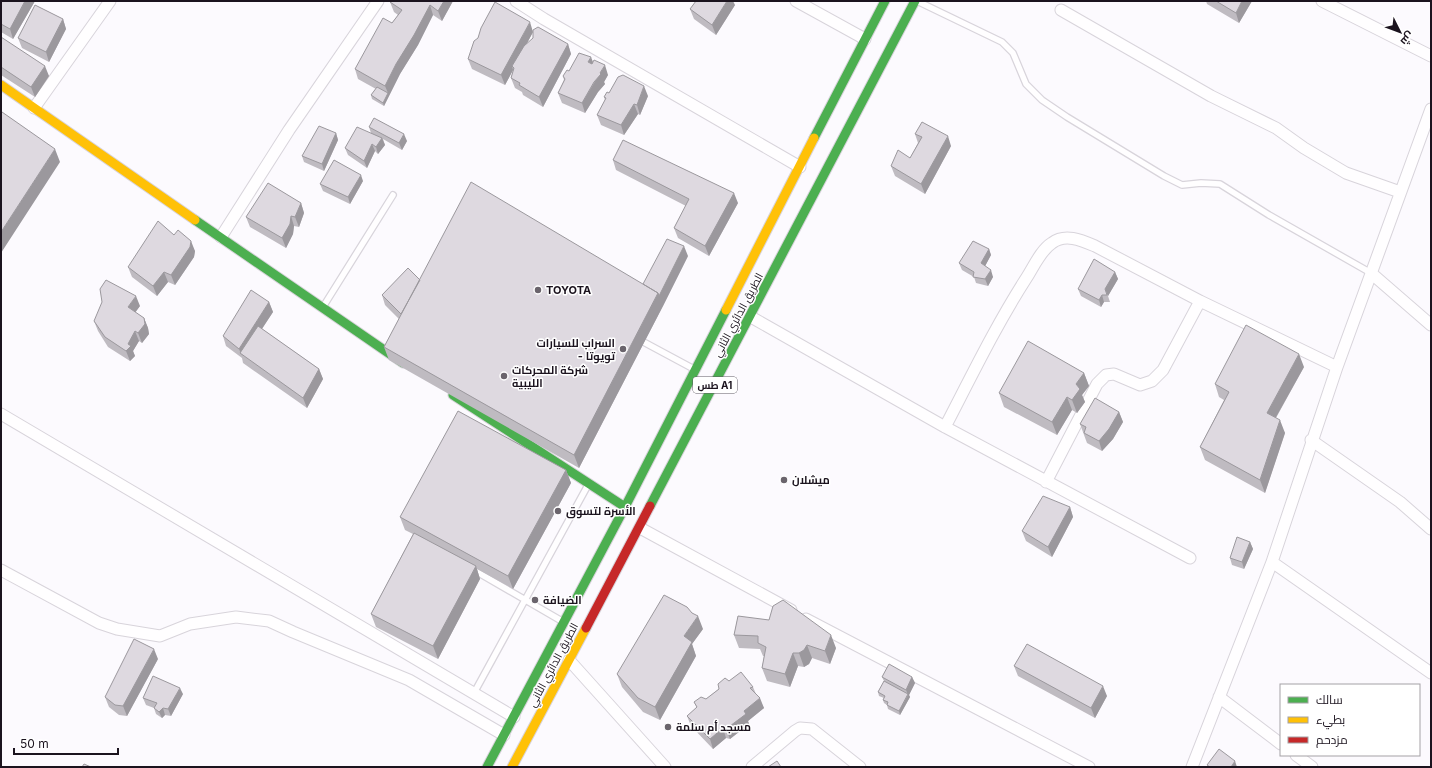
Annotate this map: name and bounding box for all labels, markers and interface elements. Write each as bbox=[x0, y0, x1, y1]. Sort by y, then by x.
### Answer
north arrow bbox=[1380, 12, 1420, 52]
text: ش bbox=[1398, 29, 1417, 49]
street label: الطريق الدائري الثاني bbox=[710, 270, 768, 360]
place label: TOYOTA bbox=[546, 283, 591, 297]
marker: TOYOTA bbox=[533, 285, 543, 295]
place label: السراب للسيارات - تويوتا bbox=[537, 336, 616, 364]
marker: السراب للسيارات - تويوتا bbox=[618, 344, 628, 354]
place label: شركة المحركات الليبية bbox=[512, 363, 588, 390]
marker: شركة المحركات الليبية bbox=[499, 371, 509, 381]
road number: طس A1 bbox=[693, 377, 737, 393]
place label: ميشلان bbox=[792, 473, 830, 487]
marker: ميشلان bbox=[779, 475, 789, 485]
place label: الأسرة لتسوق bbox=[566, 504, 636, 519]
marker: الأسرة لتسوق bbox=[553, 506, 563, 516]
place label: الضيافة bbox=[543, 593, 582, 607]
marker: الضيافة bbox=[530, 595, 540, 605]
street label: الطريق الدائري الثاني bbox=[525, 620, 583, 710]
legend bbox=[1280, 684, 1420, 756]
text: سالك bbox=[1316, 692, 1343, 707]
text: بطيء bbox=[1316, 712, 1345, 730]
place label: مسجد أم سلمة bbox=[676, 720, 751, 735]
marker: مسجد أم سلمة bbox=[663, 722, 673, 732]
scale bar bbox=[14, 730, 118, 756]
text: مزدحم bbox=[1316, 732, 1348, 748]
text: 50 m bbox=[20, 736, 49, 751]

